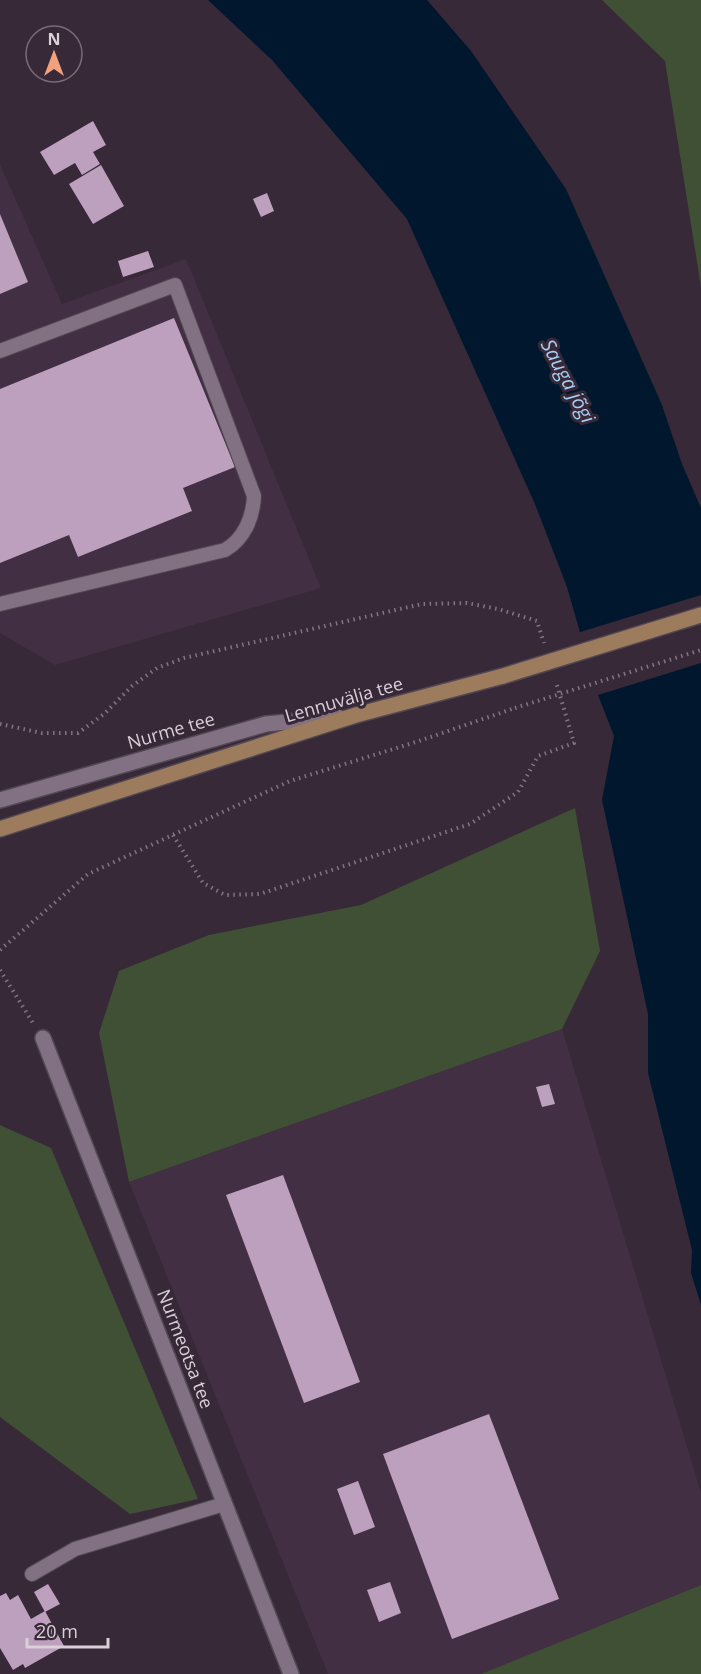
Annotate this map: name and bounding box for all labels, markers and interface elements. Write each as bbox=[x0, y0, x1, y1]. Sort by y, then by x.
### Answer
north arrow bbox=[24, 24, 84, 84]
text: N bbox=[47, 28, 61, 50]
water label: Sauga jõgi bbox=[535, 334, 602, 428]
street label: Lennuvälja tee bbox=[282, 671, 406, 727]
street label: Nurme tee bbox=[124, 706, 217, 754]
street label: Nurmeotsa tee bbox=[152, 1286, 220, 1412]
scale bar bbox=[27, 1611, 108, 1649]
text: 20 m bbox=[36, 1619, 78, 1643]

